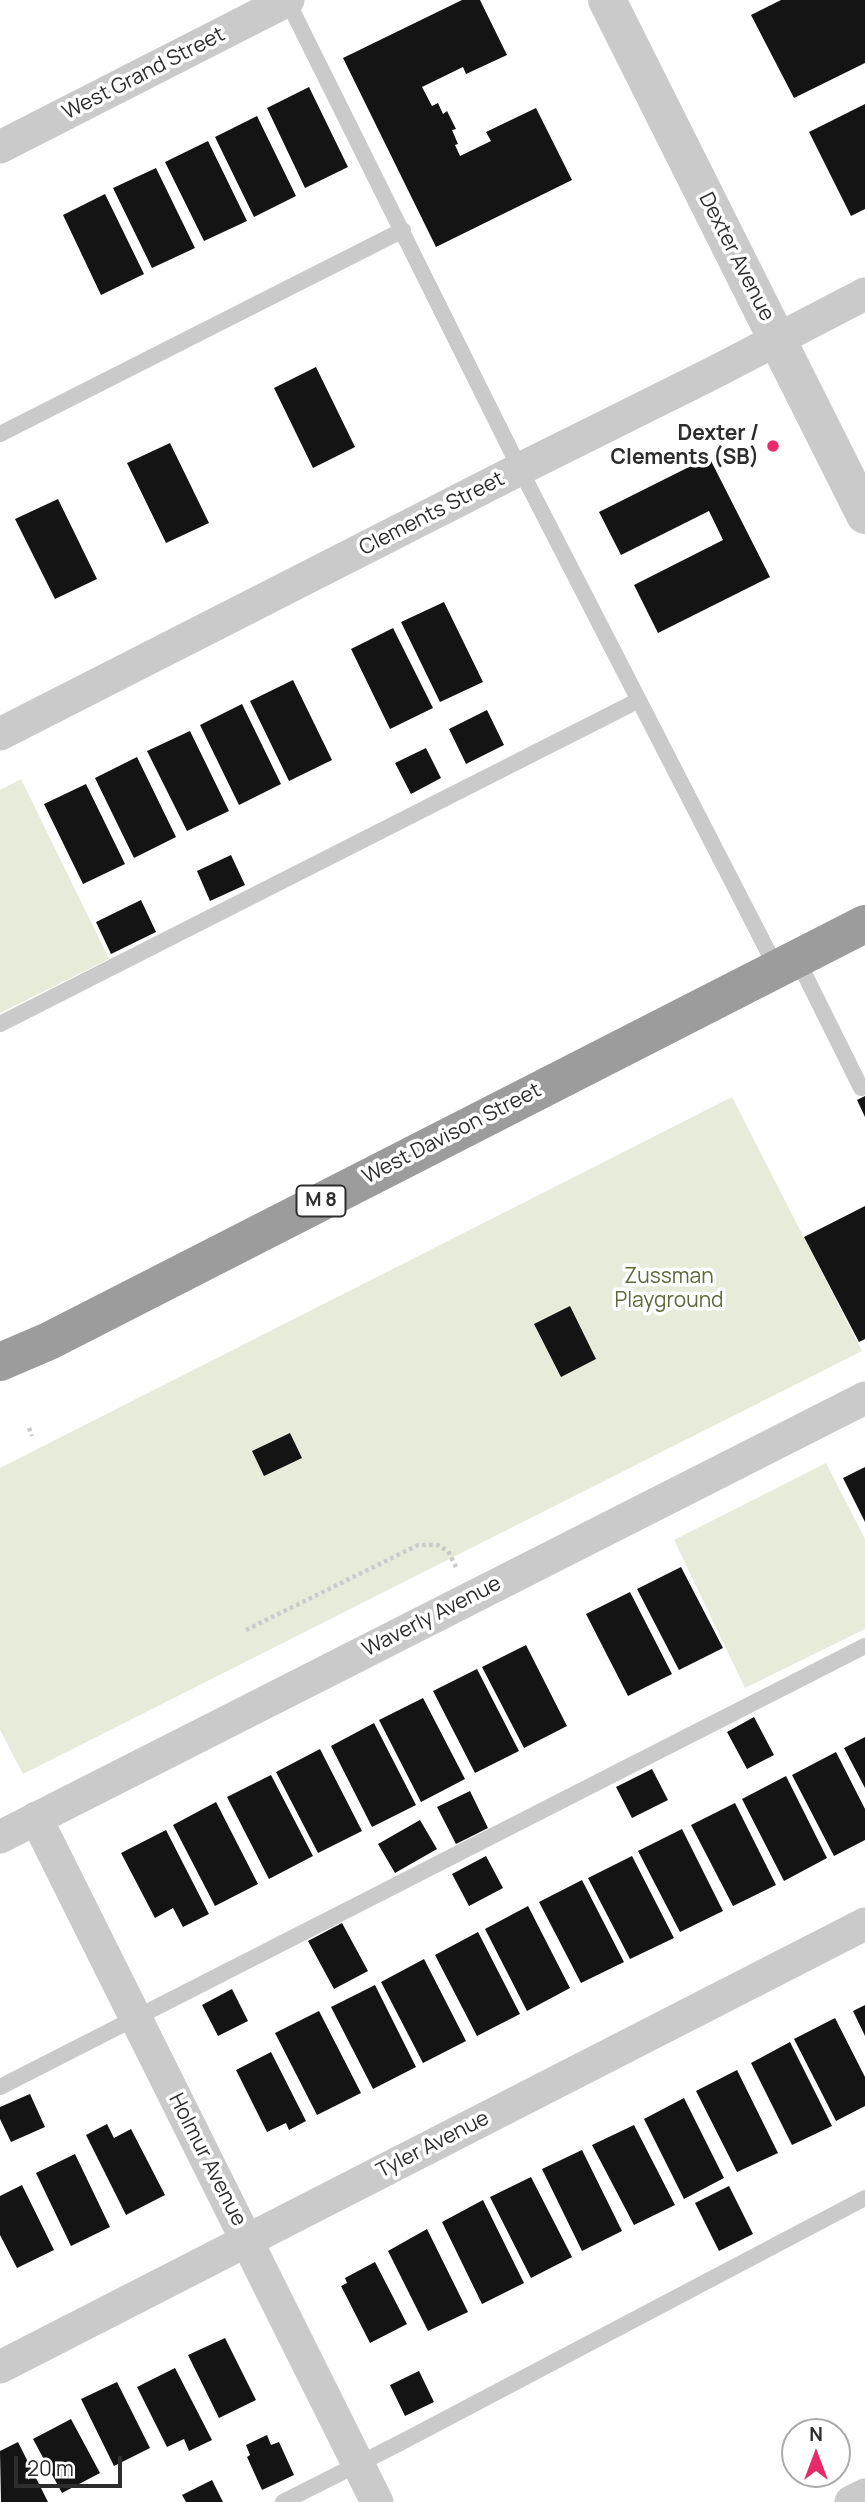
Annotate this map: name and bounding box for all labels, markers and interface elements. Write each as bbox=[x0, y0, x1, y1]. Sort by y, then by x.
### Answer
street label: West Grand Street bbox=[59, 22, 229, 126]
street label: Dexter Avenue bbox=[693, 188, 779, 326]
place label: Dexter / Clements (SB) bbox=[611, 421, 759, 471]
marker: Dexter / Clements (SB) bbox=[765, 438, 781, 454]
street label: Clements Street bbox=[355, 467, 509, 561]
street label: West Davison Street bbox=[359, 1078, 545, 1190]
road number: M 8 bbox=[296, 1186, 346, 1217]
park label: Zussman Playground bbox=[615, 1264, 723, 1314]
street label: Waverly Avenue bbox=[359, 1571, 505, 1663]
street label: Holmur Avenue bbox=[163, 2089, 251, 2231]
street label: Tyler Avenue bbox=[372, 2106, 494, 2184]
north arrow bbox=[781, 2418, 851, 2488]
text: N bbox=[809, 2421, 823, 2447]
scale bar bbox=[18, 2442, 126, 2486]
text: 20 m bbox=[27, 2454, 74, 2482]

